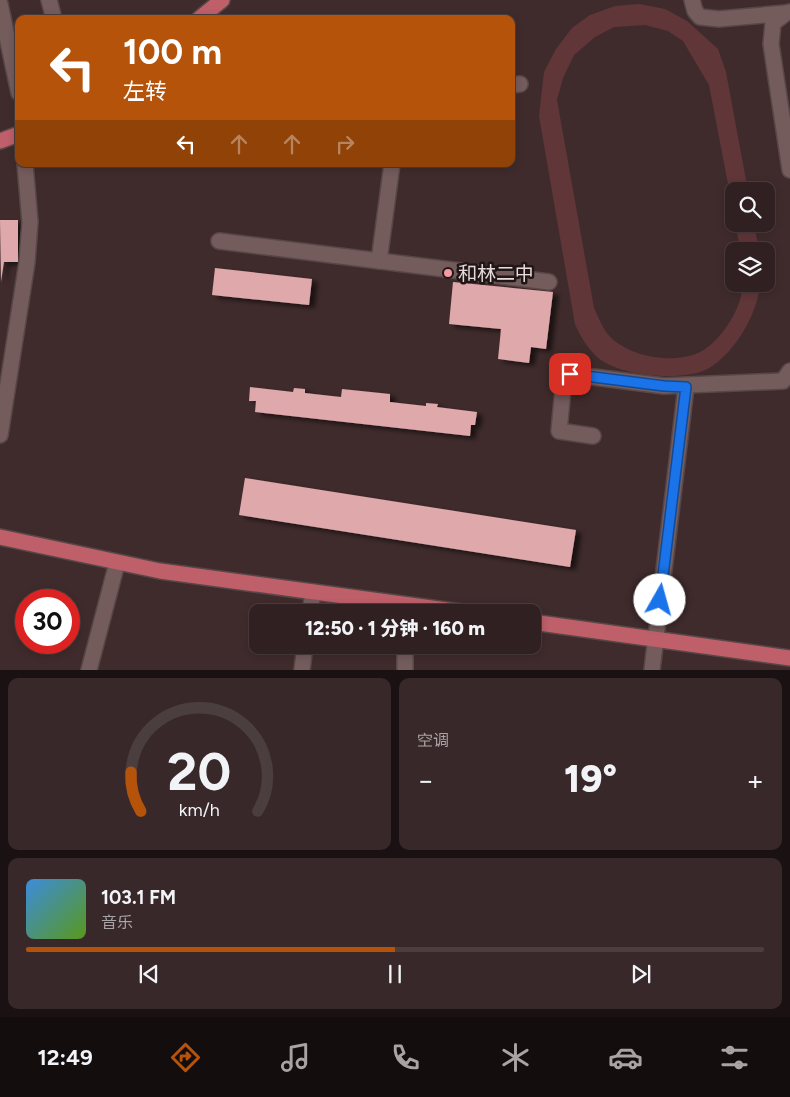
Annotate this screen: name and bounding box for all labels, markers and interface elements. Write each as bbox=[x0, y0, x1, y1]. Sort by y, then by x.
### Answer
text: 100 m bbox=[123, 31, 222, 73]
icon: left bbox=[40, 35, 105, 100]
text: 左转 bbox=[123, 78, 167, 105]
icon: left bbox=[172, 130, 200, 158]
icon: ahead bbox=[225, 130, 253, 158]
icon: ahead bbox=[278, 130, 306, 158]
icon: right bbox=[331, 130, 359, 158]
map controls bbox=[725, 182, 775, 292]
button: search bbox=[725, 182, 775, 232]
button: layers bbox=[725, 242, 775, 292]
place label: 和林二中 bbox=[458, 262, 534, 285]
marker: 和林二中 bbox=[442, 267, 454, 279]
pin bbox=[549, 353, 591, 395]
icon: arrive bbox=[556, 360, 584, 388]
position arrow bbox=[633, 573, 685, 625]
speed limit sign: 30 bbox=[15, 589, 80, 654]
text: 12:50 · 1 分钟 · 160 m bbox=[305, 617, 485, 640]
text: 空调 bbox=[417, 731, 449, 750]
text: 20 bbox=[168, 741, 231, 803]
text: 19° bbox=[564, 756, 617, 802]
text: − bbox=[417, 763, 434, 797]
text: + bbox=[747, 763, 764, 797]
text: km/h bbox=[179, 799, 220, 820]
text: 103.1 FM bbox=[101, 886, 176, 909]
text: 音乐 bbox=[101, 913, 133, 932]
icon: previous bbox=[135, 960, 163, 988]
icon: pause bbox=[381, 960, 409, 988]
icon: next bbox=[627, 960, 655, 988]
icon: directions bbox=[168, 1040, 203, 1075]
icon: music bbox=[278, 1040, 313, 1075]
icon: phone bbox=[388, 1040, 423, 1075]
icon: climate bbox=[498, 1040, 533, 1075]
icon: car bbox=[608, 1040, 643, 1075]
icon: filters bbox=[717, 1040, 752, 1075]
text: 12:49 bbox=[37, 1044, 93, 1071]

